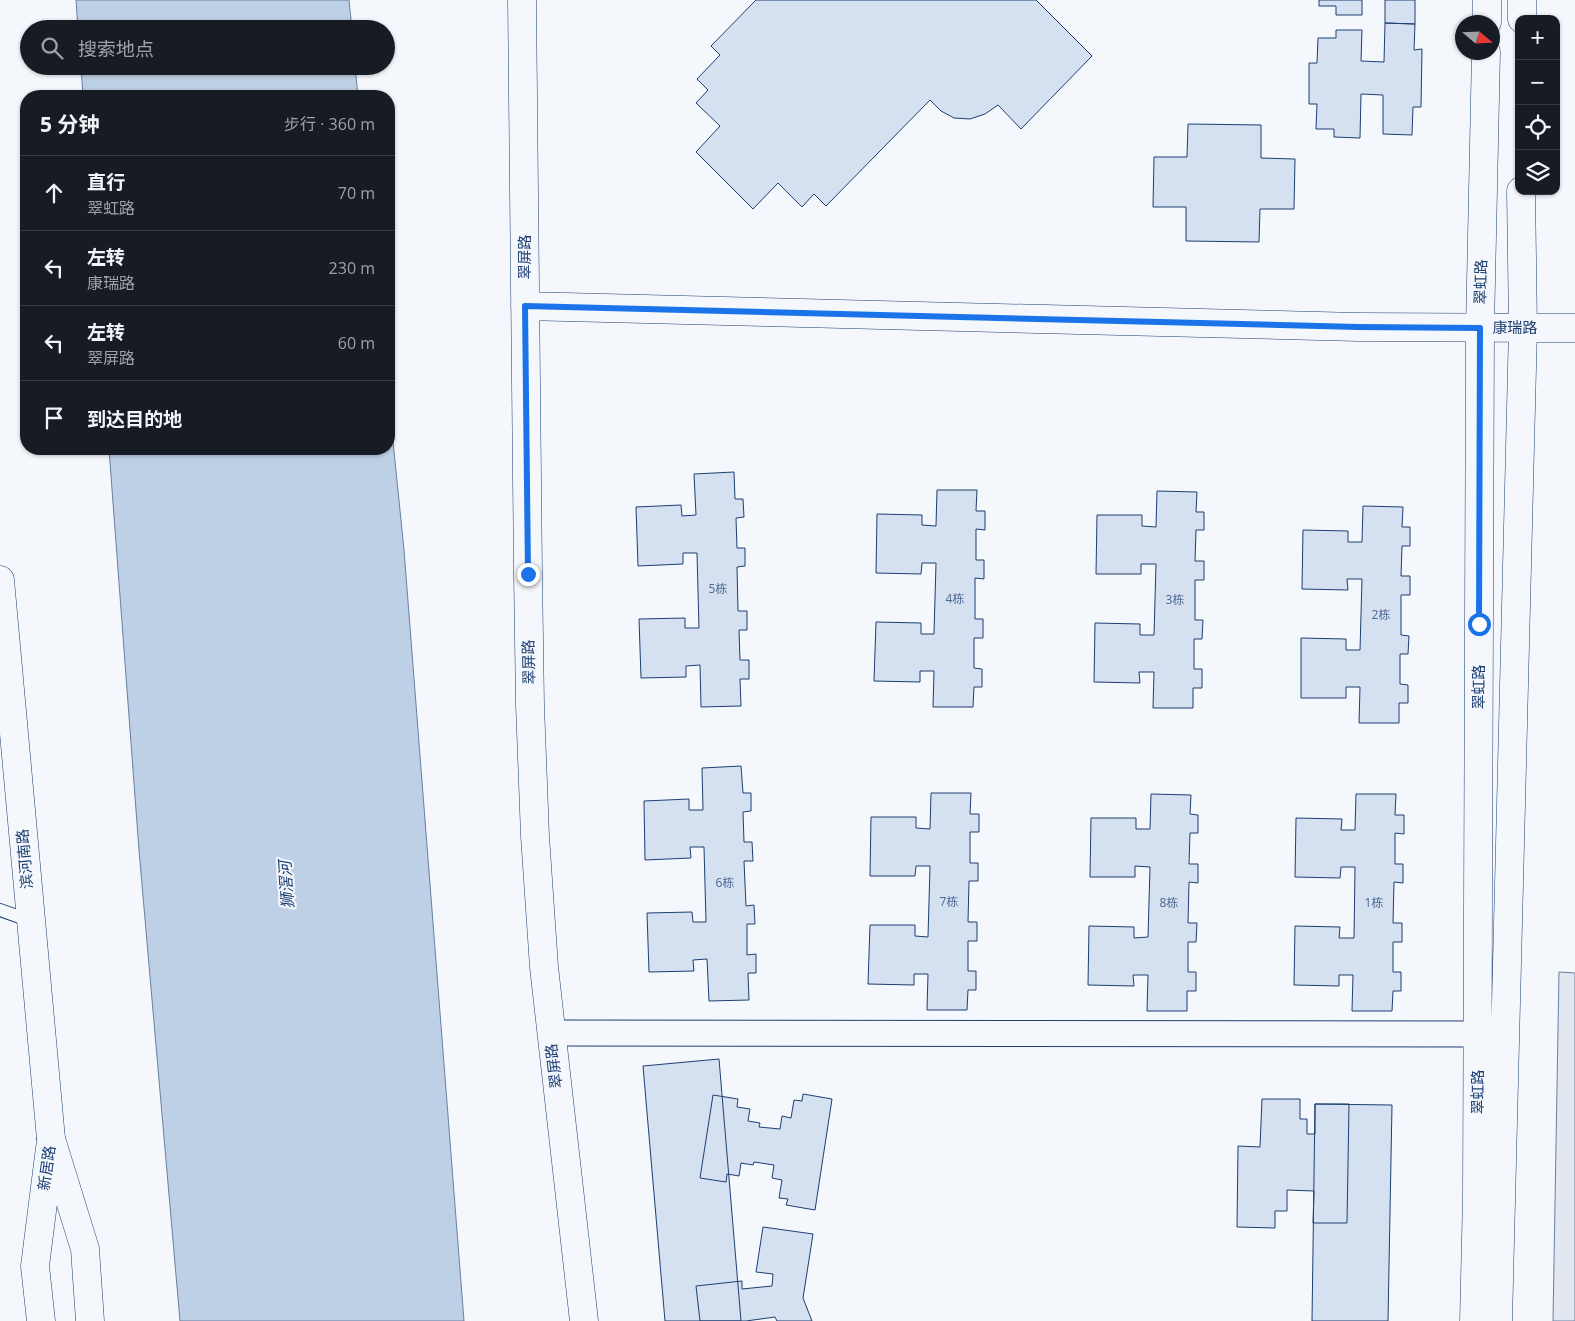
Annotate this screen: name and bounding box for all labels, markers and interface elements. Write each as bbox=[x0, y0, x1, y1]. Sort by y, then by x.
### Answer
north arrow bbox=[1455, 15, 1500, 60]
map controls bbox=[1515, 15, 1560, 195]
button: + bbox=[1515, 15, 1560, 60]
search box bbox=[20, 20, 395, 75]
icon: search bbox=[38, 34, 66, 62]
text: 搜索地点 bbox=[78, 36, 154, 62]
button: − bbox=[1515, 60, 1560, 105]
button: locate bbox=[1515, 105, 1560, 150]
text: 5 分钟 bbox=[40, 110, 99, 138]
text: 步行 · 360 m bbox=[284, 113, 375, 135]
button: layers bbox=[1515, 150, 1560, 195]
text: 直行 bbox=[87, 169, 125, 195]
icon: ahead bbox=[40, 179, 68, 207]
text: 70 m bbox=[338, 182, 375, 204]
text: 翠虹路 bbox=[87, 197, 135, 219]
street label: 翠屏路 bbox=[514, 234, 534, 280]
text: 左转 bbox=[87, 244, 125, 270]
icon: left bbox=[40, 254, 68, 282]
text: 230 m bbox=[329, 257, 375, 279]
street label: 翠虹路 bbox=[1470, 259, 1490, 305]
text: 康瑞路 bbox=[87, 272, 135, 294]
street label: 康瑞路 bbox=[1492, 317, 1538, 337]
text: 左转 bbox=[87, 319, 125, 345]
icon: left bbox=[40, 329, 68, 357]
text: 60 m bbox=[338, 332, 375, 354]
text: 翠屏路 bbox=[87, 347, 135, 369]
icon: arrive bbox=[40, 404, 68, 432]
text: 到达目的地 bbox=[87, 406, 182, 432]
route end bbox=[517, 563, 540, 586]
house number: 5栋 bbox=[709, 580, 727, 597]
house number: 4栋 bbox=[946, 590, 964, 607]
house number: 3栋 bbox=[1166, 591, 1184, 608]
house number: 2栋 bbox=[1372, 606, 1390, 623]
route start bbox=[1468, 613, 1491, 636]
street label: 翠屏路 bbox=[518, 639, 538, 685]
street label: 翠虹路 bbox=[1468, 664, 1488, 710]
street label: 滨河南路 bbox=[11, 828, 37, 890]
water label: 狮滘河 bbox=[273, 857, 299, 910]
house number: 6栋 bbox=[716, 874, 734, 891]
house number: 7栋 bbox=[940, 893, 958, 910]
house number: 8栋 bbox=[1160, 894, 1178, 911]
house number: 1栋 bbox=[1365, 894, 1383, 911]
street label: 翠屏路 bbox=[540, 1043, 566, 1090]
street label: 翠虹路 bbox=[1467, 1069, 1487, 1115]
street label: 新居路 bbox=[33, 1144, 59, 1192]

